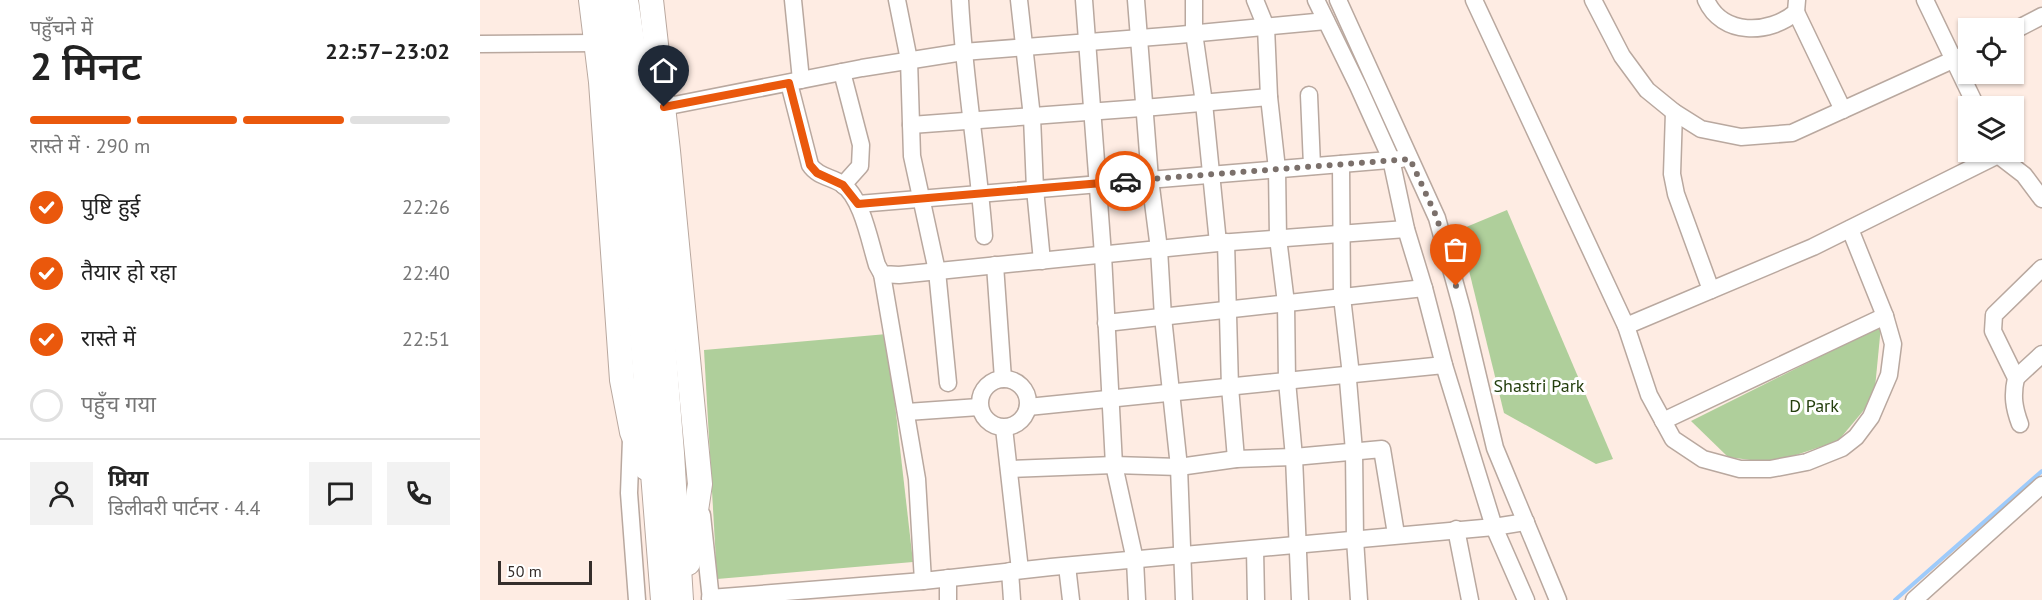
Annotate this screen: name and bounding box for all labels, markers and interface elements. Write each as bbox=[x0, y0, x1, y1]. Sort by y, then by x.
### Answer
text: पहुँचने में bbox=[30, 15, 93, 41]
map controls bbox=[1958, 18, 2024, 162]
button: locate bbox=[1958, 18, 2024, 84]
text: 22:57–23:02 bbox=[325, 37, 450, 65]
text: 2 मिनट bbox=[30, 40, 141, 91]
pin bbox=[638, 45, 689, 107]
icon: home bbox=[647, 54, 680, 87]
button: layers bbox=[1958, 96, 2024, 162]
text: रास्ते में · 290 m bbox=[30, 133, 150, 159]
courier bbox=[1095, 151, 1155, 211]
icon: car bbox=[1109, 165, 1142, 198]
icon: check bbox=[30, 191, 63, 224]
text: पुष्टि हुई bbox=[81, 192, 140, 220]
text: 22:26 bbox=[402, 194, 450, 220]
pin bbox=[1430, 224, 1481, 286]
icon: bag bbox=[1439, 233, 1472, 266]
icon: check bbox=[30, 257, 63, 290]
text: तैयार हो रहा bbox=[81, 258, 177, 286]
text: 22:40 bbox=[402, 260, 450, 286]
icon: check bbox=[30, 323, 63, 356]
text: रास्ते में bbox=[81, 324, 136, 352]
text: 22:51 bbox=[402, 326, 450, 352]
park label: Shastri Park bbox=[1494, 374, 1585, 397]
text: पहुँच गया bbox=[81, 390, 156, 418]
park label: D Park bbox=[1789, 394, 1839, 417]
button: person bbox=[30, 462, 93, 525]
button: chat bbox=[309, 462, 372, 525]
button: phone bbox=[387, 462, 450, 525]
text: प्रिया bbox=[108, 464, 148, 492]
text: डिलीवरी पार्टनर · 4.4 bbox=[108, 495, 260, 521]
scale bar bbox=[498, 558, 592, 586]
text: 50 m bbox=[507, 561, 542, 581]

